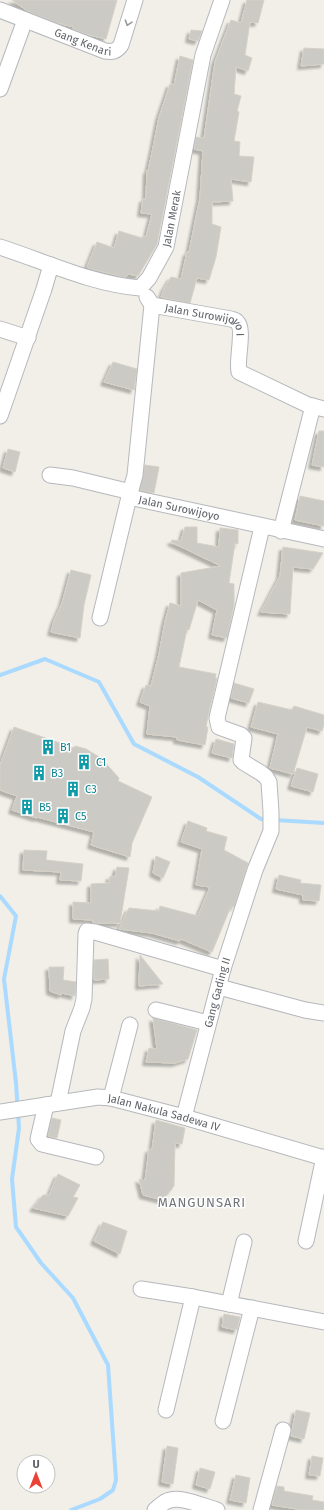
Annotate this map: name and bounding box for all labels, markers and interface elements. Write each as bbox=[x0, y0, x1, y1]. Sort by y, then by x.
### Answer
one-way arrow bbox=[124, 19, 133, 26]
street label: Gang Kenari bbox=[52, 26, 111, 58]
street label: Jalan Merak bbox=[160, 189, 184, 248]
street label: Jalan Surowijoyo I bbox=[164, 301, 246, 336]
street label: Jalan Surowijoyo bbox=[137, 493, 221, 523]
building icon: B1 bbox=[39, 738, 57, 756]
place label: B1 bbox=[60, 741, 71, 754]
building icon: C1 bbox=[75, 753, 93, 771]
place label: C1 bbox=[96, 756, 106, 769]
building icon: B3 bbox=[30, 764, 48, 782]
place label: B3 bbox=[51, 767, 63, 780]
building icon: C3 bbox=[64, 780, 82, 798]
place label: C3 bbox=[85, 783, 97, 796]
building icon: B5 bbox=[18, 798, 36, 816]
place label: B5 bbox=[39, 801, 52, 814]
building icon: C5 bbox=[54, 807, 72, 825]
place label: C5 bbox=[75, 810, 87, 823]
street label: Gang Gading II bbox=[202, 956, 233, 1029]
street label: Jalan Nakula Sadewa IV bbox=[107, 1092, 222, 1134]
district label: MANGUNSARI bbox=[158, 1195, 246, 1210]
north arrow bbox=[16, 1454, 56, 1494]
text: U bbox=[32, 1458, 40, 1471]

